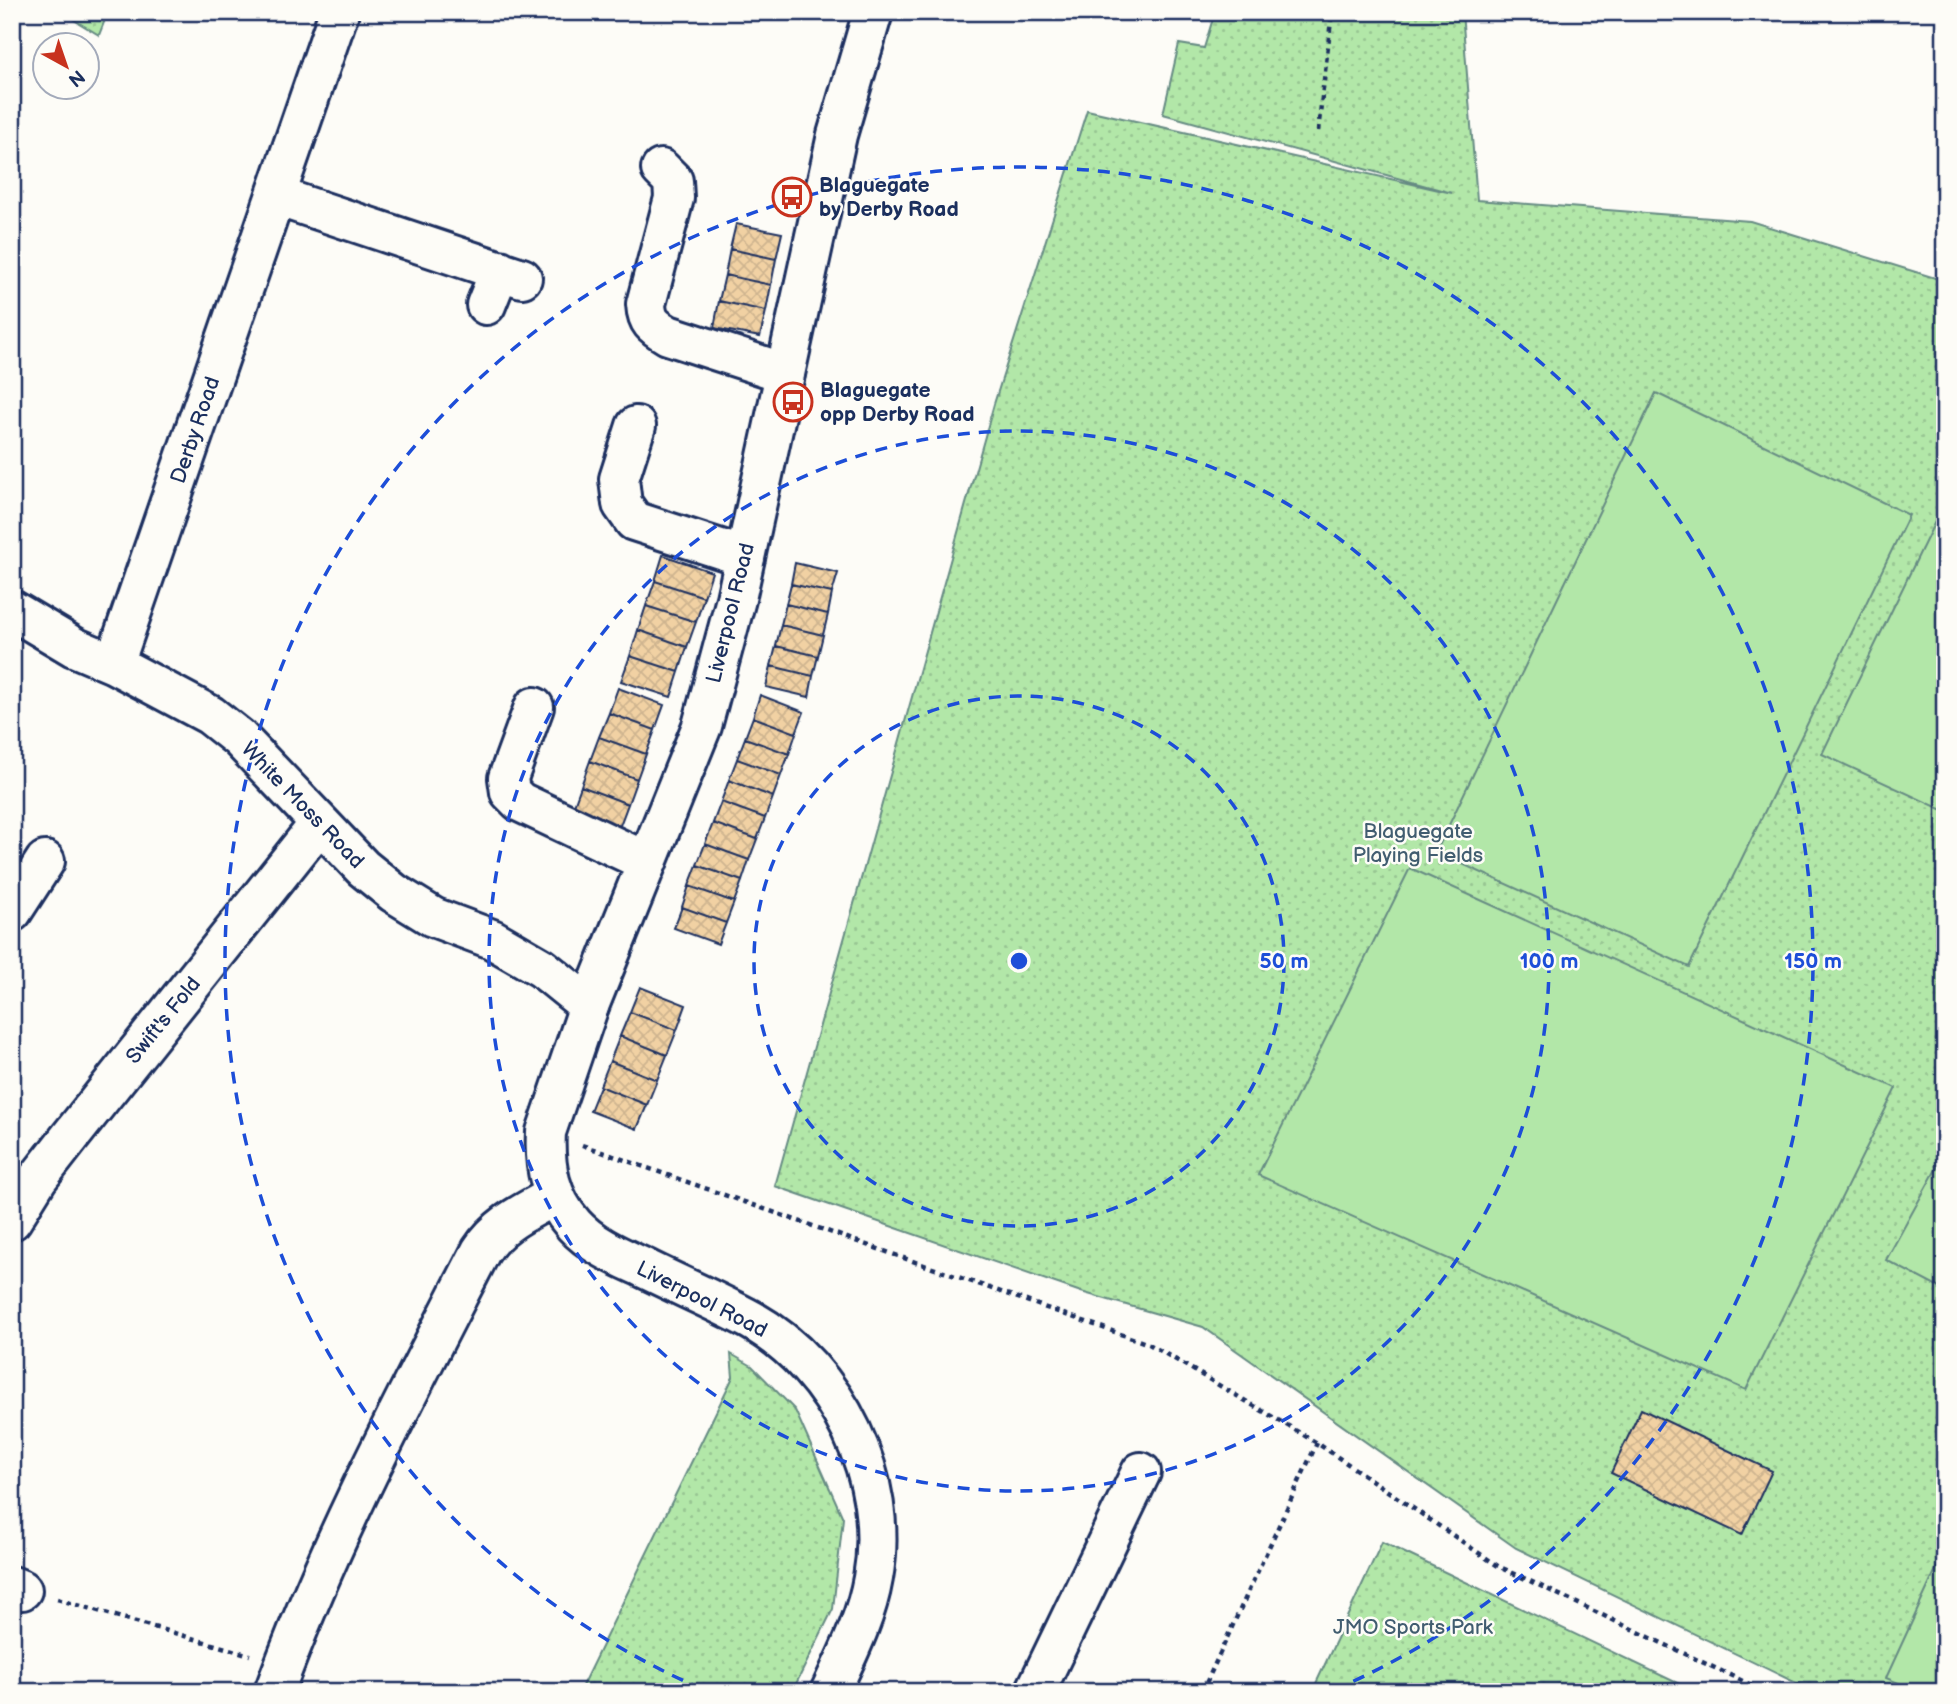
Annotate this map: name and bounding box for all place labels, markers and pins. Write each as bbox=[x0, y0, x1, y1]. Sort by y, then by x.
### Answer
place label: Blaguegate by Derby Road bbox=[819, 173, 959, 222]
bus stop icon: Blaguegate by Derby Road bbox=[771, 176, 813, 218]
place label: Blaguegate opp Derby Road bbox=[820, 378, 974, 427]
bus stop icon: Blaguegate opp Derby Road bbox=[772, 381, 814, 423]
centre of rings bbox=[1007, 949, 1031, 973]

